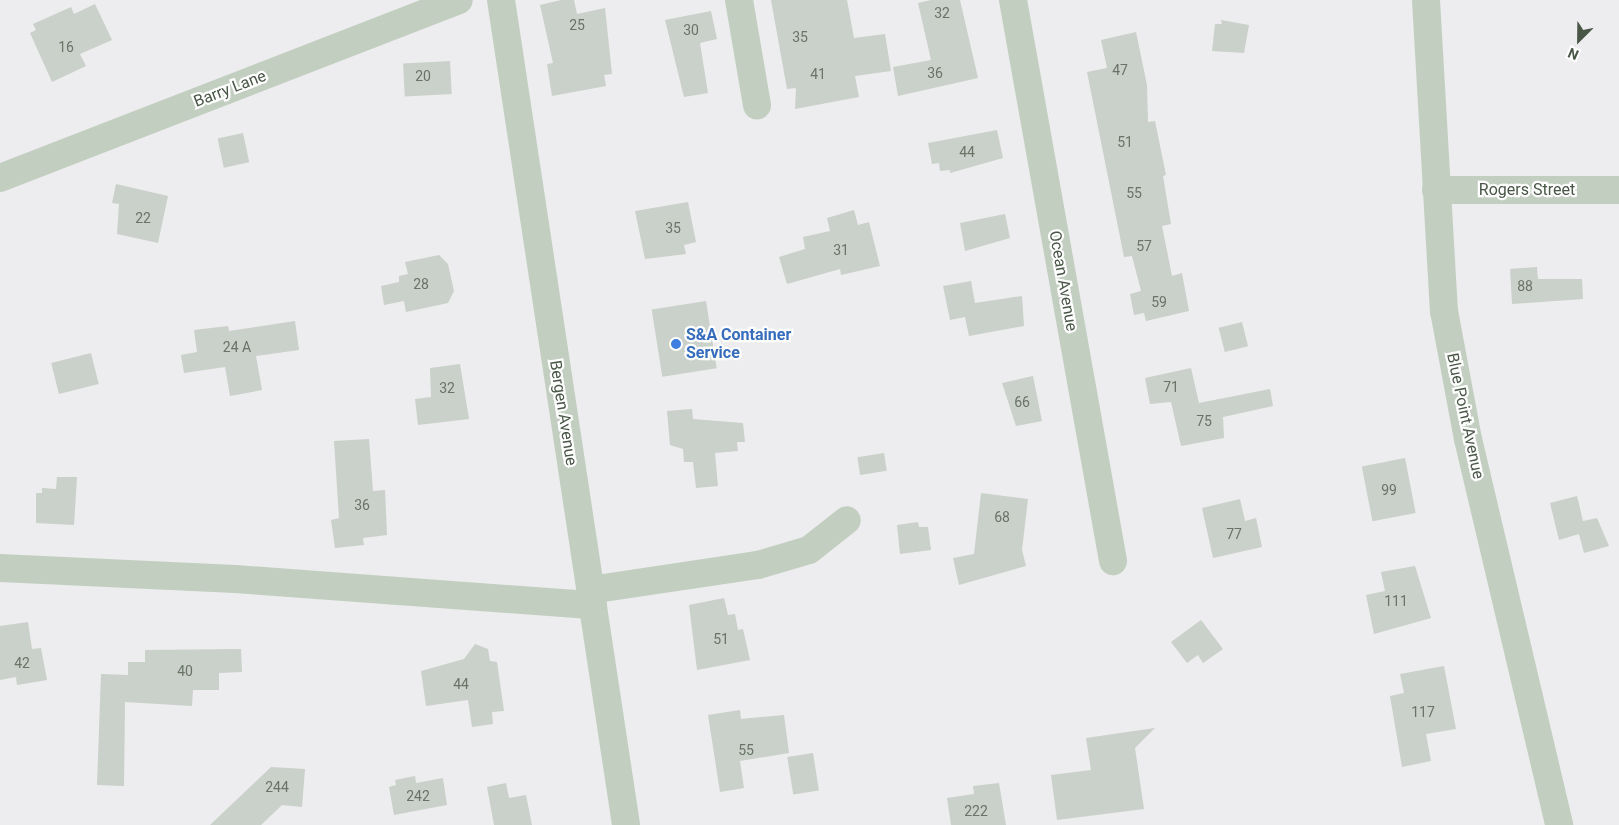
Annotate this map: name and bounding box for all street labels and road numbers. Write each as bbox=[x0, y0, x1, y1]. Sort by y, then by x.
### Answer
street label: Barry Lane bbox=[191, 66, 269, 112]
street label: Rogers Street bbox=[1479, 180, 1575, 200]
street label: Ocean Avenue bbox=[1045, 229, 1081, 333]
street label: Blue Point Avenue bbox=[1442, 351, 1488, 481]
street label: Bergen Avenue bbox=[545, 359, 581, 467]

